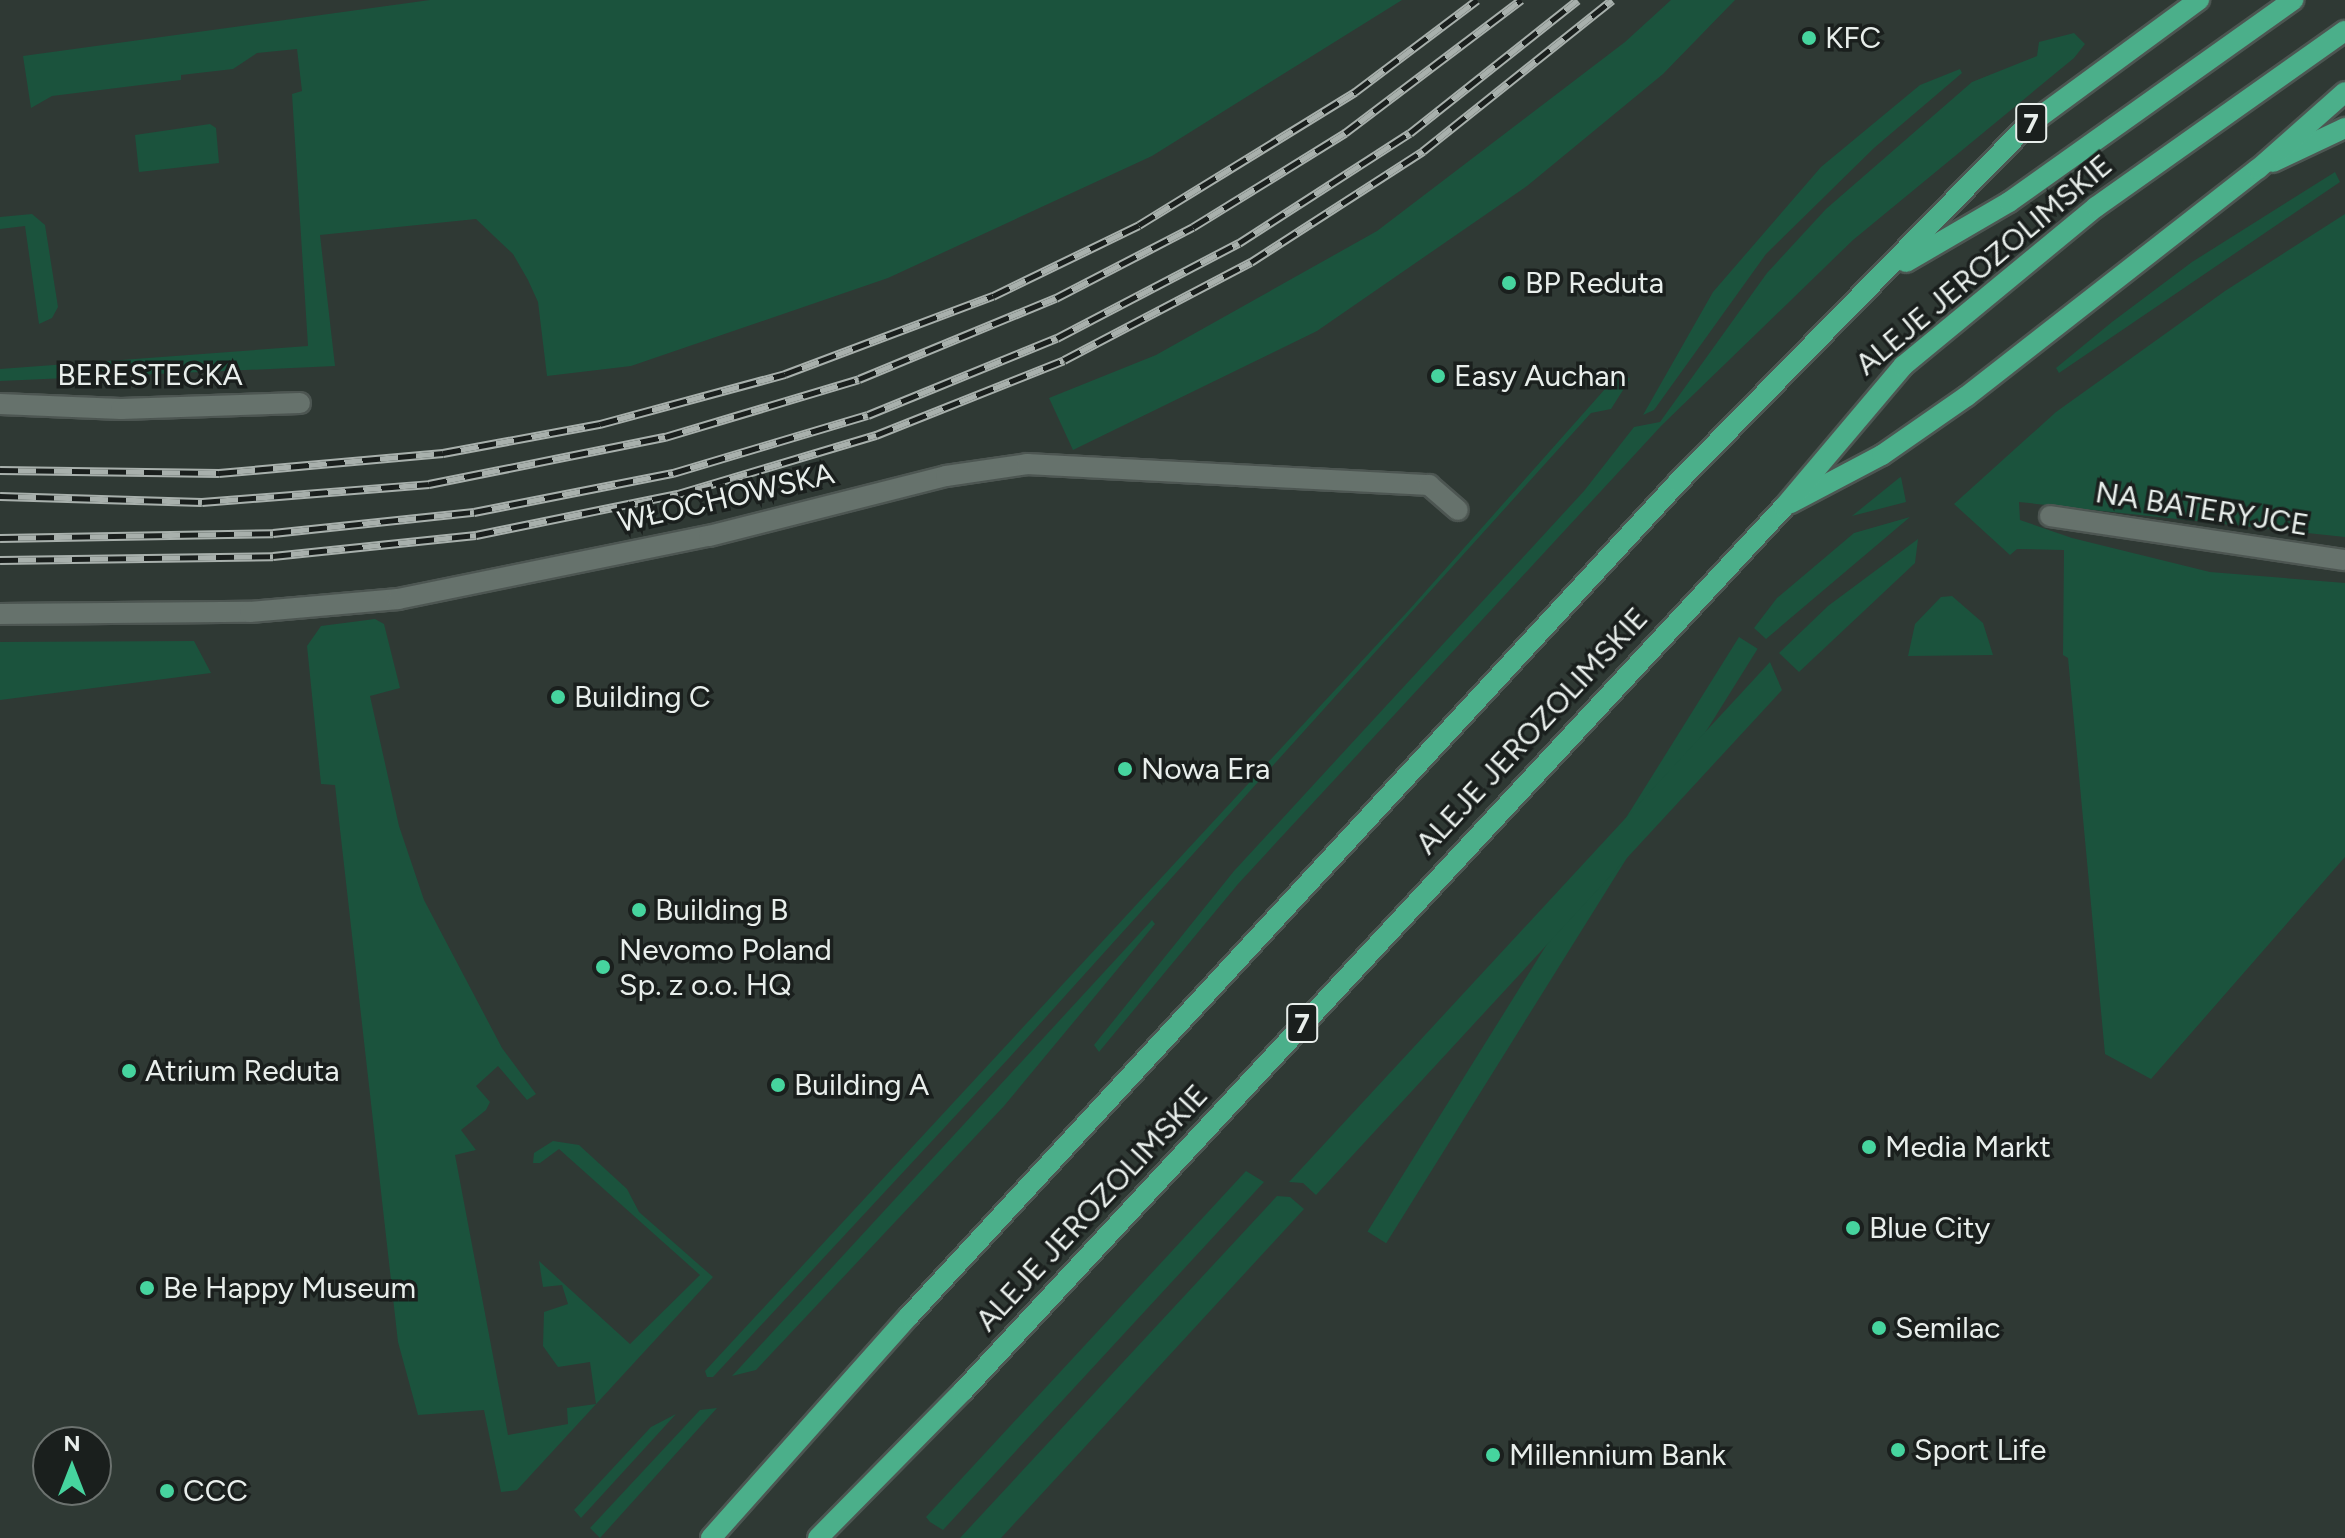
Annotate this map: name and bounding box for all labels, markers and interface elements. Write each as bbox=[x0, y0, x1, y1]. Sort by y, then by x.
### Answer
place label: KFC bbox=[1825, 20, 1881, 56]
marker: KFC bbox=[1800, 29, 1818, 47]
road number: 7 bbox=[2015, 99, 2047, 147]
street label: ALEJE JEROZOLIMSKIE bbox=[1848, 147, 2120, 383]
place label: BP Reduta bbox=[1525, 265, 1664, 301]
marker: BP Reduta bbox=[1500, 274, 1518, 292]
street label: BERESTECKA bbox=[57, 357, 243, 393]
place label: Easy Auchan bbox=[1454, 358, 1626, 394]
marker: Easy Auchan bbox=[1429, 367, 1447, 385]
street label: WŁOCHOWSKA bbox=[614, 456, 838, 540]
street label: NA BATERYJCE bbox=[2093, 474, 2311, 544]
street label: ALEJE JEROZOLIMSKIE bbox=[1408, 600, 1656, 862]
place label: Building C bbox=[574, 679, 711, 715]
marker: Building C bbox=[549, 688, 567, 706]
place label: Nowa Era bbox=[1141, 751, 1270, 787]
marker: Nowa Era bbox=[1116, 760, 1134, 778]
place label: Building B bbox=[655, 892, 788, 928]
marker: Building B bbox=[630, 901, 648, 919]
place label: Nevomo Poland Sp. z o.o. HQ bbox=[619, 932, 832, 1002]
marker: Nevomo Poland Sp. z o.o. HQ bbox=[594, 958, 612, 976]
road number: 7 bbox=[1286, 999, 1318, 1047]
place label: Atrium Reduta bbox=[145, 1053, 339, 1089]
marker: Atrium Reduta bbox=[120, 1062, 138, 1080]
place label: Building A bbox=[794, 1067, 929, 1103]
marker: Building A bbox=[769, 1076, 787, 1094]
street label: ALEJE JEROZOLIMSKIE bbox=[968, 1077, 1216, 1339]
place label: Media Markt bbox=[1885, 1129, 2051, 1165]
marker: Media Markt bbox=[1860, 1138, 1878, 1156]
place label: Blue City bbox=[1869, 1210, 1990, 1246]
marker: Blue City bbox=[1844, 1219, 1862, 1237]
place label: Be Happy Museum bbox=[163, 1270, 416, 1306]
marker: Be Happy Museum bbox=[138, 1279, 156, 1297]
place label: Semilac bbox=[1895, 1310, 2000, 1346]
marker: Semilac bbox=[1870, 1319, 1888, 1337]
north arrow bbox=[32, 1426, 112, 1506]
text: N bbox=[63, 1430, 81, 1457]
place label: Sport Life bbox=[1914, 1432, 2046, 1468]
place label: Millennium Bank bbox=[1509, 1437, 1726, 1473]
marker: Sport Life bbox=[1889, 1441, 1907, 1459]
marker: Millennium Bank bbox=[1484, 1446, 1502, 1464]
place label: CCC bbox=[183, 1473, 248, 1509]
marker: CCC bbox=[158, 1482, 176, 1500]

